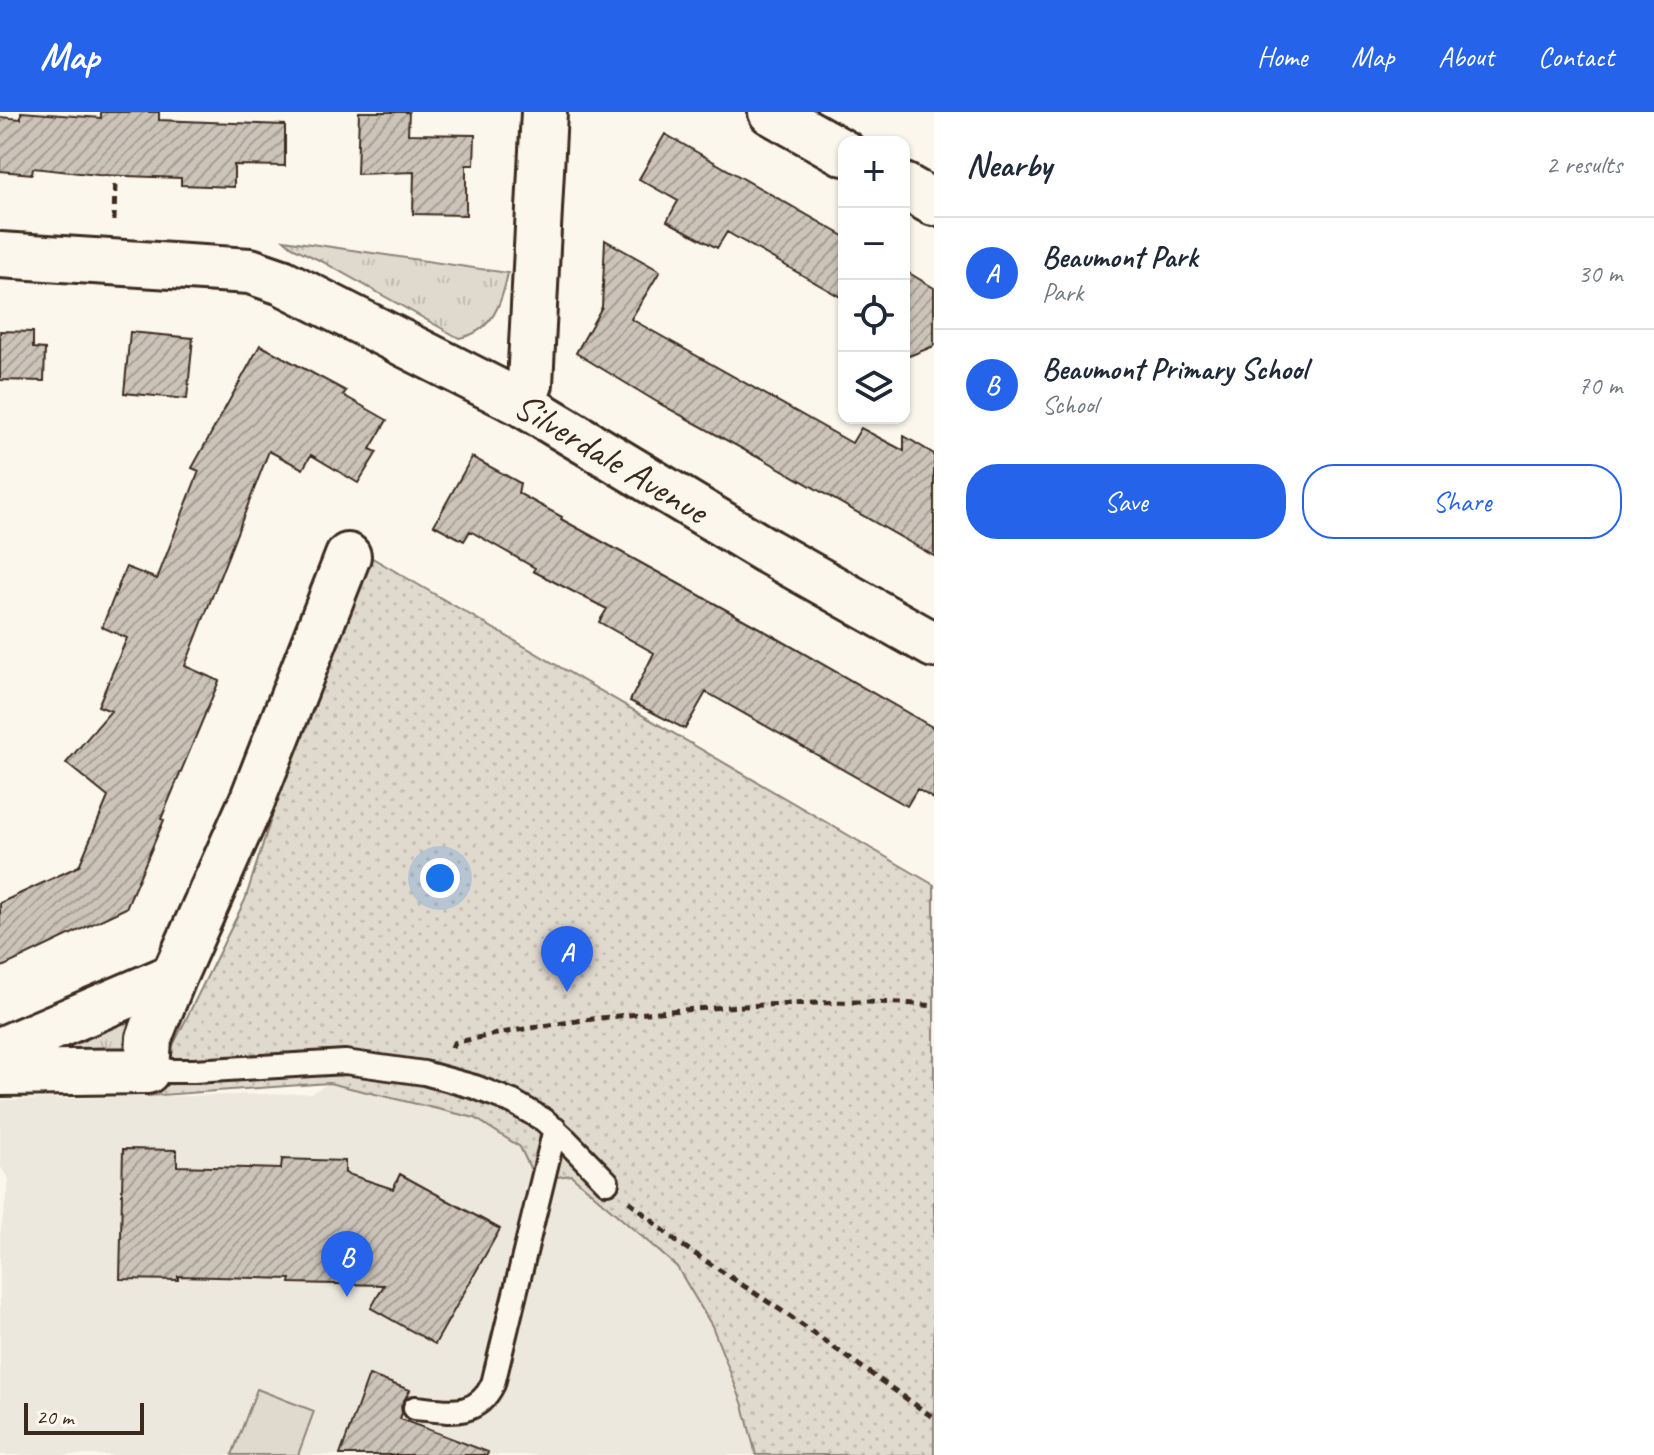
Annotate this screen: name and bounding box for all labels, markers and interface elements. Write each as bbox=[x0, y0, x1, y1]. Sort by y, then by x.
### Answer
text: Map bbox=[40, 33, 99, 80]
text: Home bbox=[1257, 39, 1307, 74]
text: Map bbox=[1351, 39, 1394, 74]
text: About bbox=[1438, 39, 1494, 74]
text: Contact bbox=[1538, 39, 1614, 74]
map controls bbox=[838, 136, 910, 424]
button: + bbox=[838, 136, 910, 208]
text: Nearby bbox=[966, 143, 1052, 186]
text: 2 results bbox=[1546, 148, 1622, 181]
button: − bbox=[838, 208, 910, 280]
text: Beaumont Park bbox=[1042, 238, 1197, 276]
text: A bbox=[985, 257, 999, 290]
text: 30 m bbox=[1578, 257, 1622, 290]
text: Park bbox=[1042, 276, 1083, 309]
button: locate bbox=[838, 280, 910, 352]
text: Beaumont Primary School bbox=[1042, 350, 1307, 388]
button: layers bbox=[838, 352, 910, 424]
text: B bbox=[985, 369, 999, 402]
text: 70 m bbox=[1578, 369, 1622, 402]
street label: Silverdale Avenue bbox=[506, 382, 719, 535]
text: School bbox=[1042, 388, 1098, 421]
button: Save bbox=[966, 464, 1286, 539]
button: Share bbox=[1302, 464, 1622, 539]
your location bbox=[420, 858, 460, 898]
pin: A bbox=[541, 926, 593, 992]
pin: B bbox=[321, 1231, 373, 1297]
scale bar bbox=[24, 1399, 144, 1435]
text: 20 m bbox=[36, 1403, 73, 1431]

